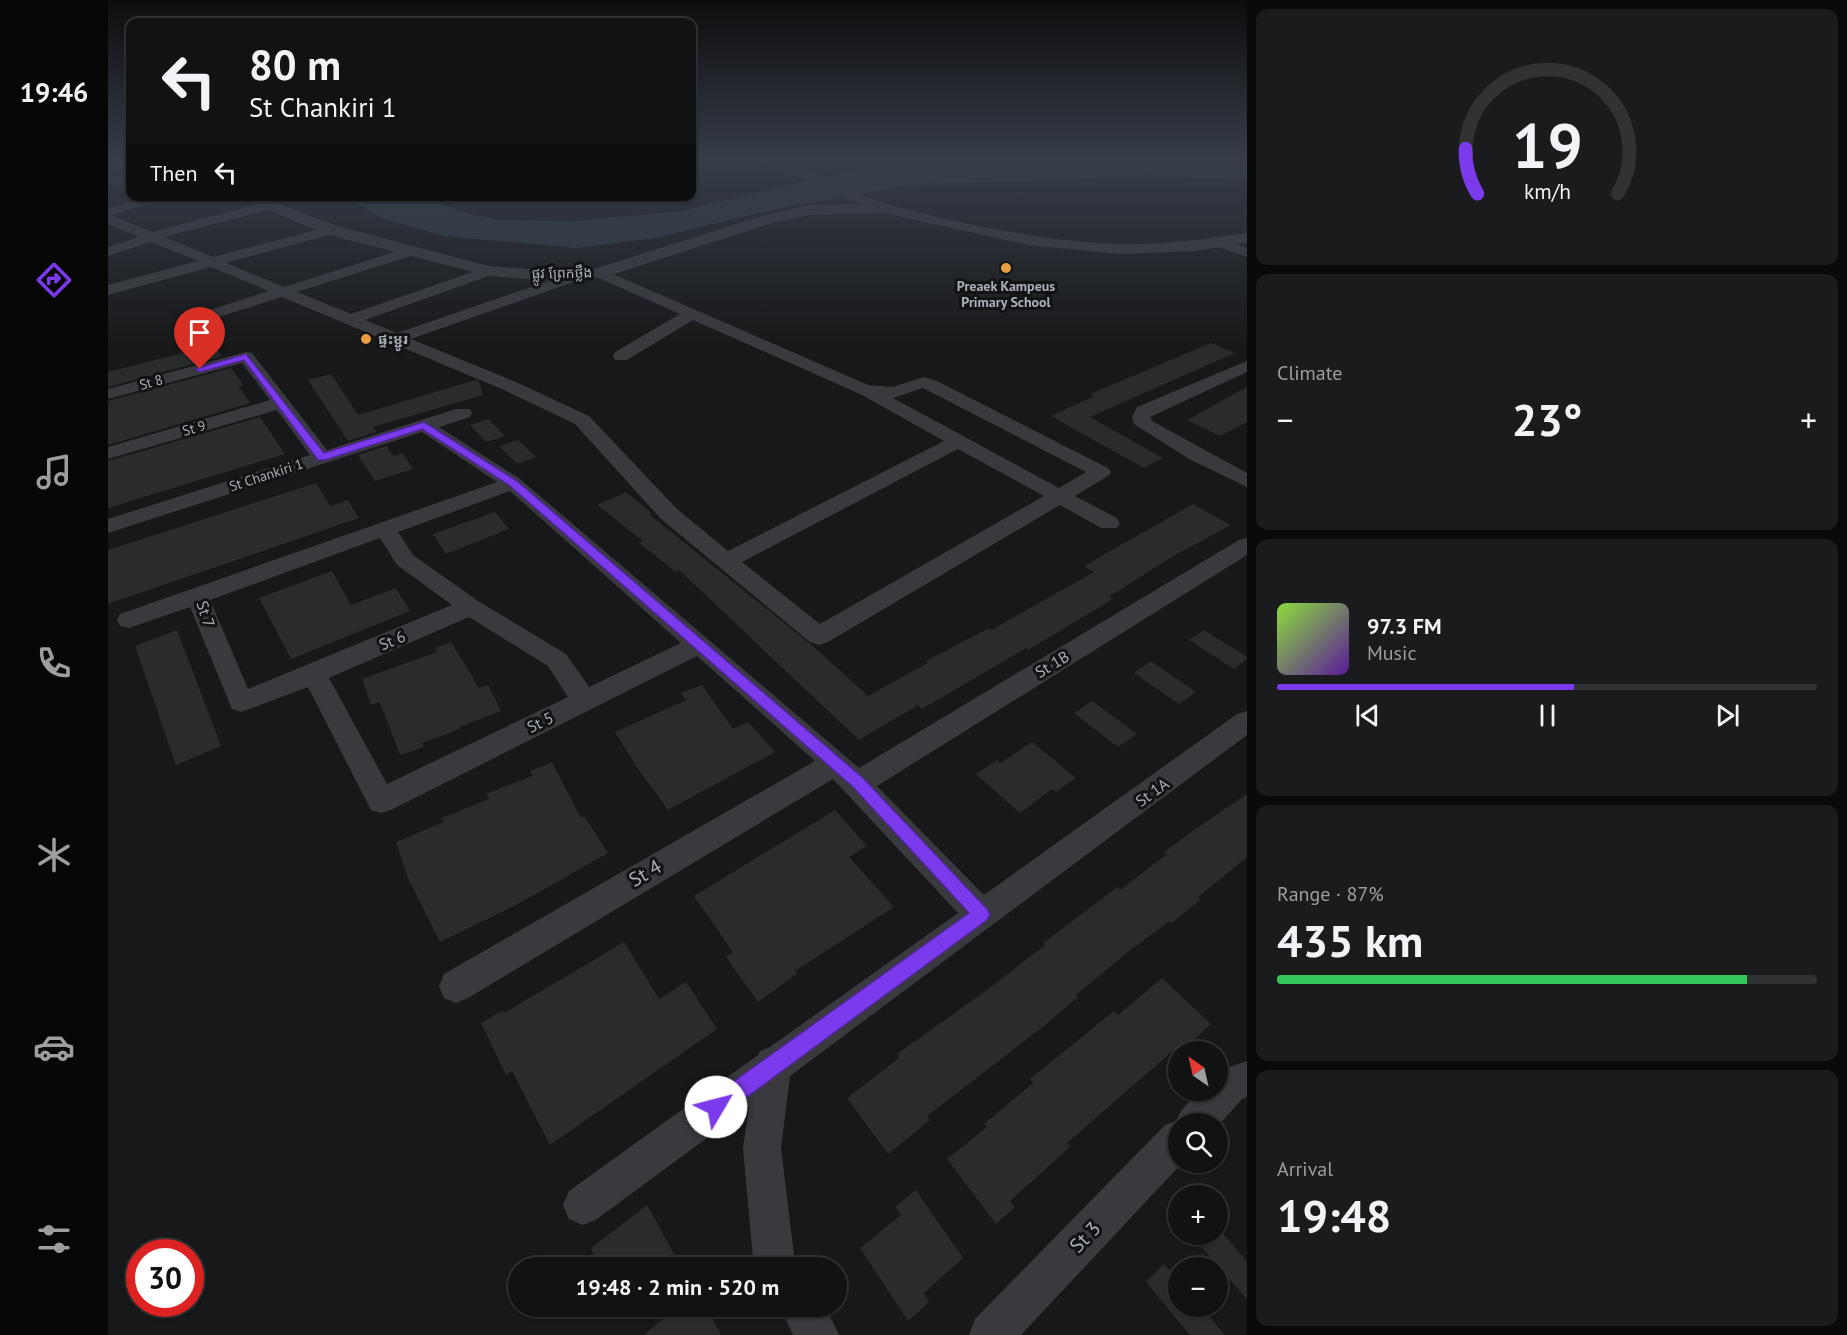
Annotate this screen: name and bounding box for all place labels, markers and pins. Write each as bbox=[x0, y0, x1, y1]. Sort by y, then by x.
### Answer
marker: Preaek Kampeus Primary School bbox=[999, 261, 1013, 275]
place label: Preaek Kampeus Primary School bbox=[957, 277, 1055, 311]
pin bbox=[174, 307, 225, 369]
place label: ផ្ទះម្ជូរ bbox=[378, 330, 408, 352]
marker: ផ្ទះម្ជូរ bbox=[359, 332, 373, 346]

